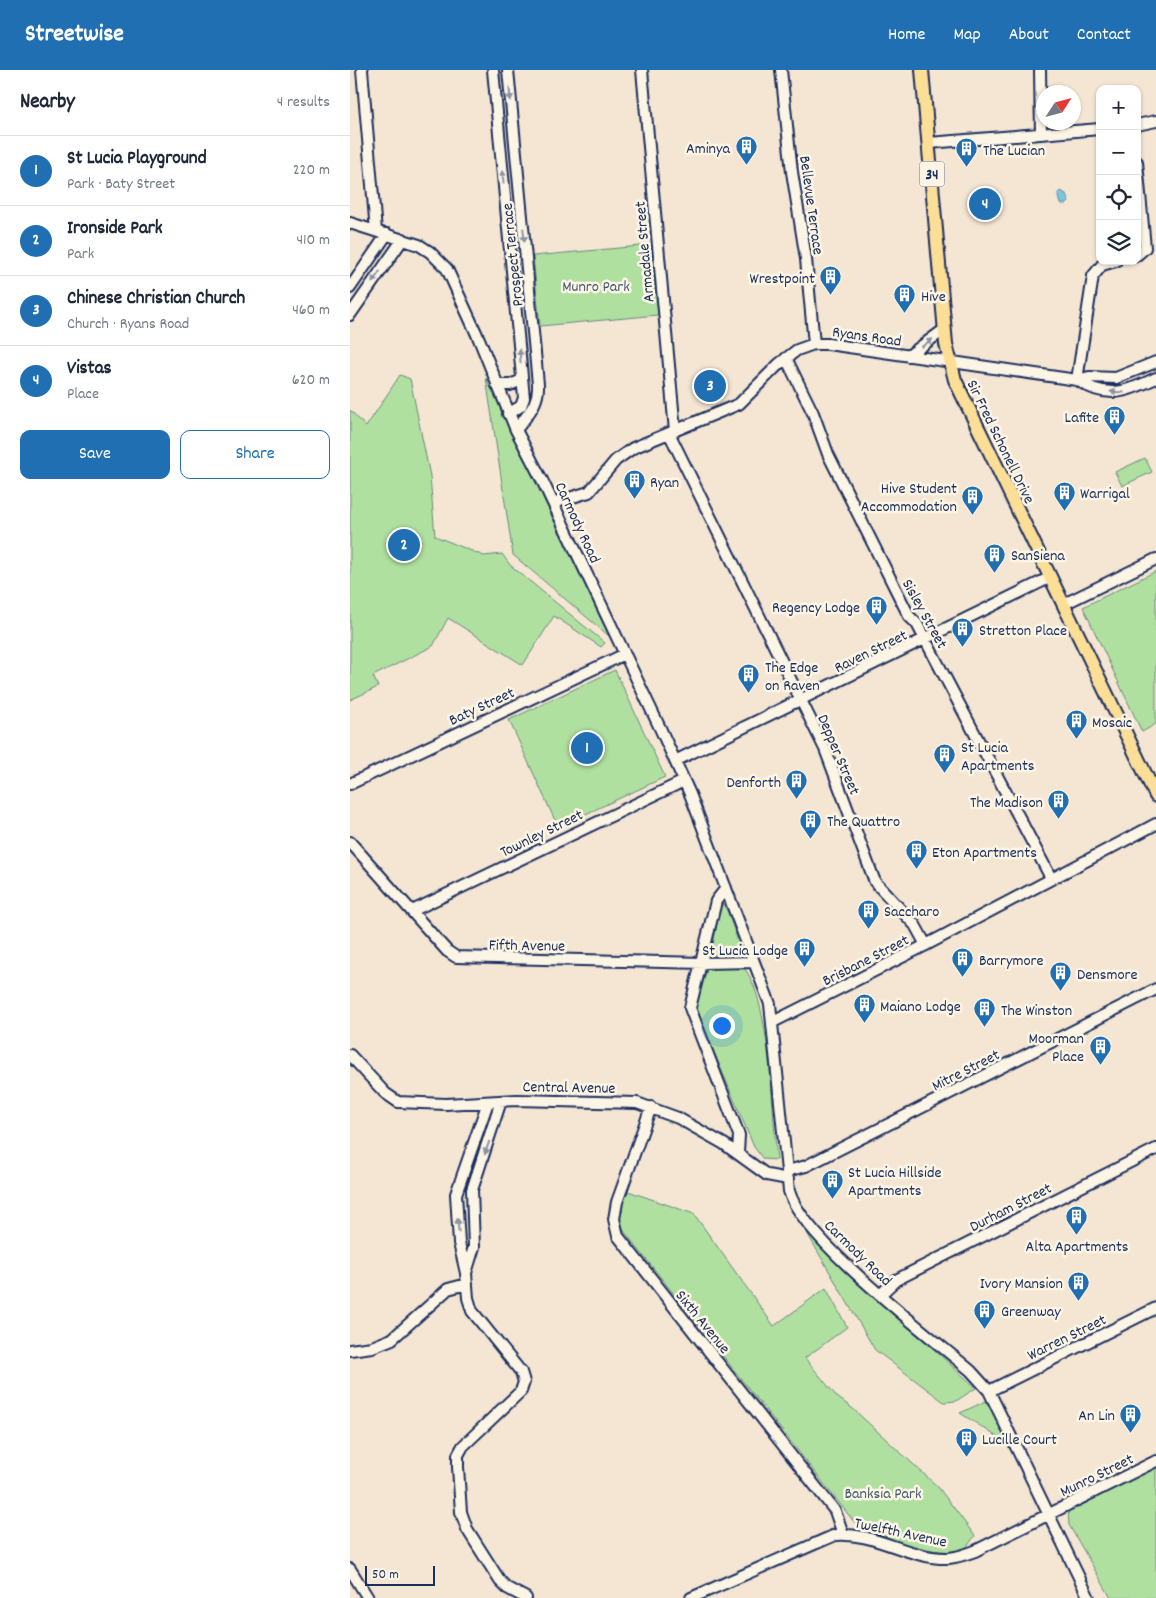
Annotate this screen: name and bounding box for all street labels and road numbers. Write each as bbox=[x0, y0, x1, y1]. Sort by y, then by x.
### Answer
street label: Bellevue Terrace bbox=[792, 154, 829, 256]
road number: 34 bbox=[920, 162, 944, 186]
street label: Armadale Street bbox=[630, 200, 661, 303]
street label: Prospect Terrace bbox=[497, 202, 530, 308]
street label: Ryans Road bbox=[831, 321, 903, 354]
street label: Sir Fred Schonell Drive bbox=[960, 376, 1040, 508]
street label: Carmody Road bbox=[548, 479, 606, 567]
street label: Sisley Street bbox=[895, 575, 952, 653]
street label: Raven Street bbox=[831, 625, 912, 680]
street label: Baty Street bbox=[445, 682, 519, 732]
street label: Depper Street bbox=[810, 711, 865, 799]
street label: Townley Street bbox=[497, 804, 588, 864]
street label: Brisbane Street bbox=[819, 929, 914, 993]
street label: Fifth Avenue bbox=[489, 934, 565, 959]
street label: Mitre Street bbox=[928, 1044, 1004, 1098]
street label: Central Avenue bbox=[522, 1076, 616, 1101]
street label: Durham Street bbox=[966, 1178, 1056, 1239]
street label: Carmody Road bbox=[818, 1215, 897, 1292]
street label: Sixth Avenue bbox=[669, 1286, 735, 1360]
street label: Warren Street bbox=[1024, 1309, 1111, 1367]
street label: Munro Street bbox=[1056, 1448, 1138, 1504]
street label: Twelfth Avenue bbox=[852, 1512, 949, 1554]

